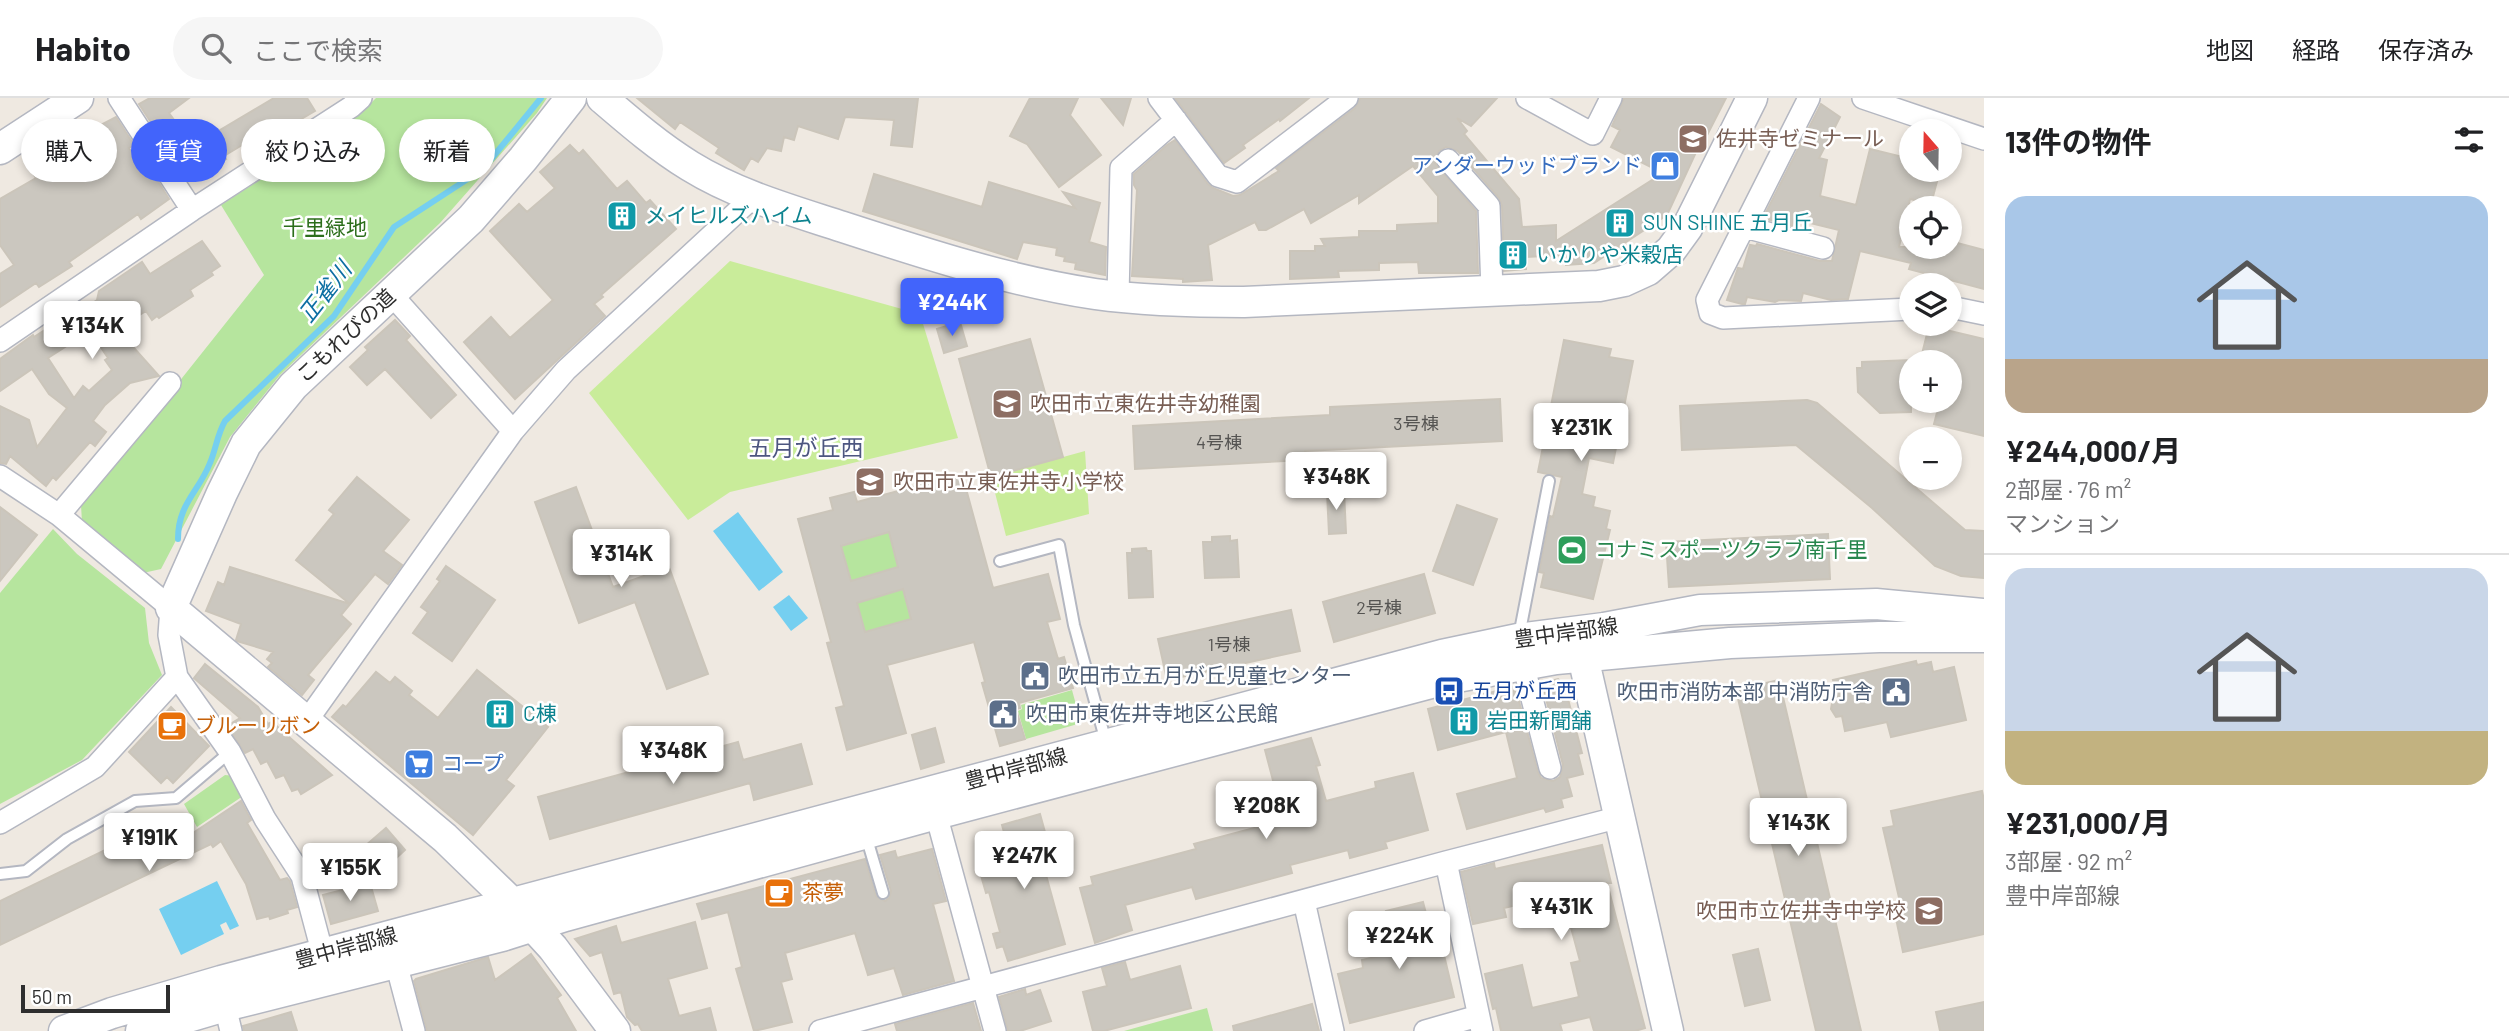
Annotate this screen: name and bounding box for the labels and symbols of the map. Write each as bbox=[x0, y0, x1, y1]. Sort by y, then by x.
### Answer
north arrow bbox=[1899, 119, 1962, 182]
school or university icon: 佐井寺ゼミナール bbox=[1676, 122, 1710, 156]
place label: 佐井寺ゼミナール bbox=[1716, 125, 1884, 150]
shop icon: アンダーウッドブランド bbox=[1648, 149, 1682, 183]
place label: アンダーウッドブランド bbox=[1412, 152, 1642, 177]
building icon: メイヒルズハイム bbox=[605, 199, 639, 233]
place label: メイヒルズハイム bbox=[645, 202, 812, 227]
building icon: SUN SHINE 五月丘 bbox=[1603, 206, 1637, 240]
place label: SUN SHINE 五月丘 bbox=[1643, 209, 1813, 234]
park label: 千里緑地 bbox=[283, 214, 367, 239]
building icon: いかりや米穀店 bbox=[1496, 238, 1530, 272]
place label: いかりや米穀店 bbox=[1536, 241, 1683, 266]
water label: 正雀川 bbox=[292, 253, 358, 327]
pin: ¥244K bbox=[903, 278, 1001, 338]
street label: こもれびの道 bbox=[290, 283, 400, 387]
pin: ¥134K bbox=[43, 302, 141, 361]
school or university icon: 吹田市立東佐井寺幼稚園 bbox=[990, 387, 1024, 421]
place label: 吹田市立東佐井寺幼稚園 bbox=[1030, 390, 1261, 415]
pin: ¥231K bbox=[1532, 404, 1630, 463]
house number: 3号棟 bbox=[1393, 412, 1439, 434]
house number: 4号棟 bbox=[1196, 431, 1242, 453]
district label: 五月が丘西 bbox=[749, 433, 864, 461]
pin: ¥348K bbox=[1287, 452, 1385, 512]
school or university icon: 吹田市立東佐井寺小学校 bbox=[853, 465, 887, 499]
place label: 吹田市立東佐井寺小学校 bbox=[893, 468, 1124, 493]
pin: ¥314K bbox=[572, 530, 670, 589]
sports icon: コナミスポーツクラブ南千里 bbox=[1555, 533, 1589, 567]
place label: コナミスポーツクラブ南千里 bbox=[1595, 536, 1868, 561]
house number: 2号棟 bbox=[1356, 596, 1402, 618]
street label: 豊中岸部線 bbox=[1512, 612, 1620, 651]
house number: 1号棟 bbox=[1208, 633, 1250, 655]
public building icon: 吹田市立五月が丘児童センター bbox=[1018, 659, 1052, 693]
place label: 吹田市立五月が丘児童センター bbox=[1058, 662, 1352, 687]
bus stop icon: 五月が丘西 bbox=[1432, 674, 1466, 708]
public building icon: 吹田市消防本部 中消防庁舎 bbox=[1879, 675, 1913, 709]
place label: 五月が丘西 bbox=[1472, 677, 1577, 702]
place label: 吹田市消防本部 中消防庁舎 bbox=[1617, 678, 1873, 703]
building icon: C棟 bbox=[483, 697, 517, 731]
public building icon: 吹田市東佐井寺地区公民館 bbox=[986, 697, 1020, 731]
place label: C棟 bbox=[523, 700, 557, 725]
place label: 吹田市東佐井寺地区公民館 bbox=[1026, 700, 1278, 725]
building icon: 岩田新聞舗 bbox=[1447, 704, 1481, 738]
place label: 岩田新聞舗 bbox=[1487, 707, 1592, 732]
cafe icon: ブルーリボン bbox=[155, 709, 189, 743]
place label: ブルーリボン bbox=[195, 712, 321, 737]
pin: ¥348K bbox=[624, 726, 722, 786]
street label: 豊中岸部線 bbox=[962, 742, 1070, 793]
supermarket icon: コープ bbox=[402, 747, 436, 781]
place label: コープ bbox=[442, 750, 504, 775]
pin: ¥208K bbox=[1217, 782, 1315, 841]
pin: ¥143K bbox=[1749, 798, 1847, 858]
pin: ¥191K bbox=[100, 814, 198, 873]
pin: ¥247K bbox=[975, 832, 1073, 891]
pin: ¥155K bbox=[301, 844, 399, 903]
cafe icon: 茶夢 bbox=[762, 876, 796, 910]
place label: 茶夢 bbox=[802, 879, 844, 904]
pin: ¥431K bbox=[1512, 882, 1610, 942]
school or university icon: 吹田市立佐井寺中学校 bbox=[1912, 894, 1946, 928]
place label: 吹田市立佐井寺中学校 bbox=[1696, 897, 1906, 922]
pin: ¥224K bbox=[1350, 912, 1448, 971]
street label: 豊中岸部線 bbox=[292, 921, 400, 972]
scale bar bbox=[21, 982, 170, 1014]

